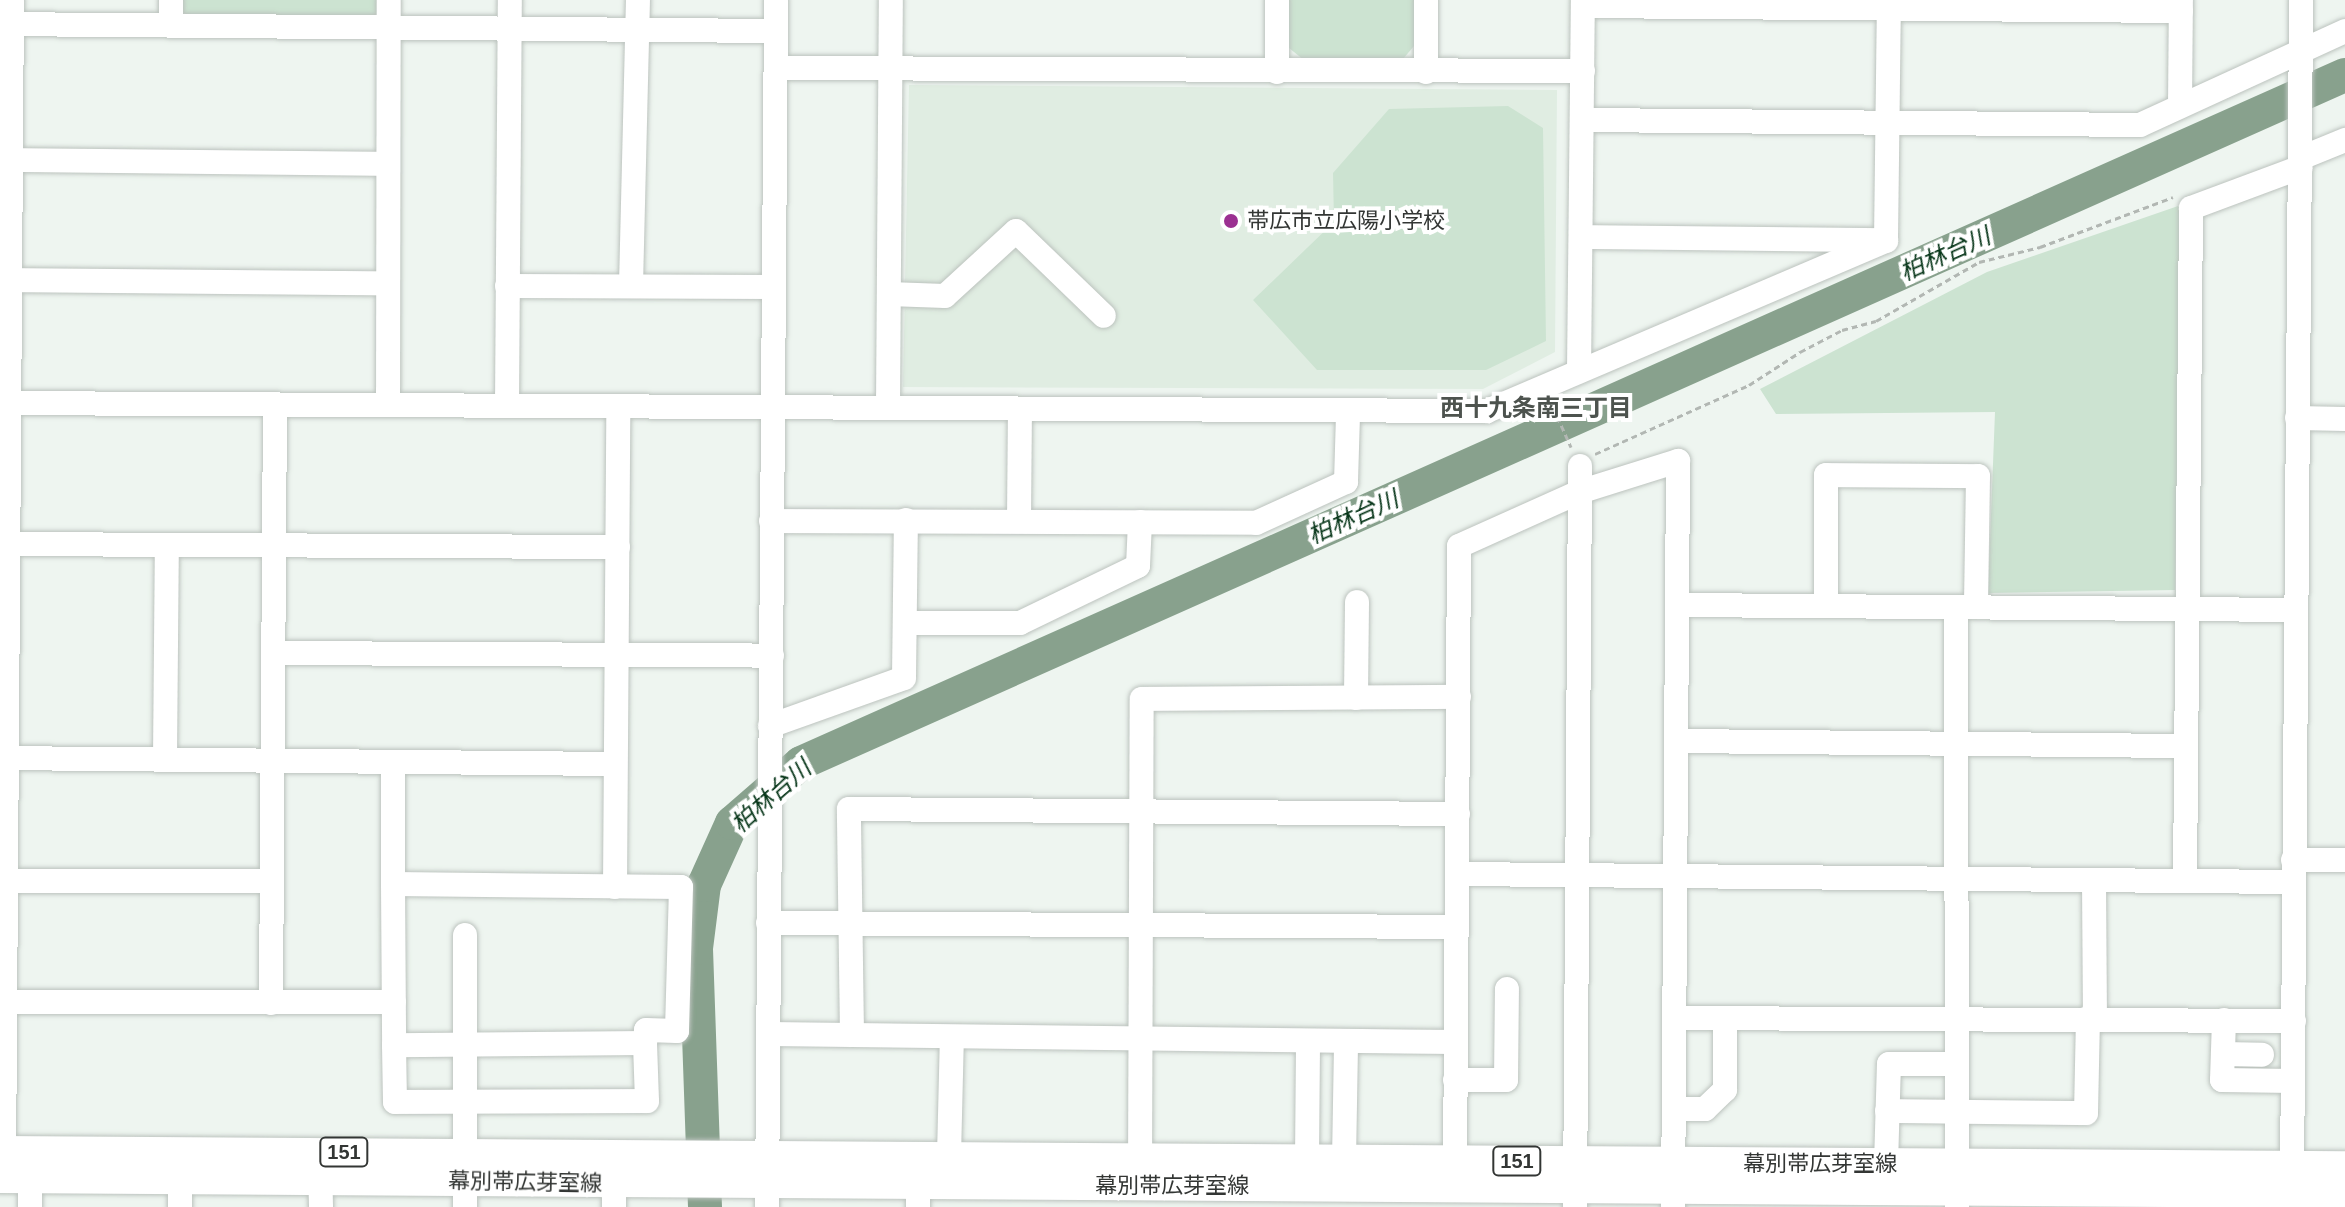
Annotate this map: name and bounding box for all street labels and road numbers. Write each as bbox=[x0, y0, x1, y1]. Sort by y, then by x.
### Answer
road number: 151 bbox=[318, 1136, 370, 1168]
road number: 151 bbox=[1491, 1145, 1543, 1177]
street label: 幕別帯広芽室線 bbox=[1743, 1151, 1897, 1177]
street label: 幕別帯広芽室線 bbox=[448, 1167, 602, 1197]
street label: 幕別帯広芽室線 bbox=[1095, 1173, 1249, 1199]

